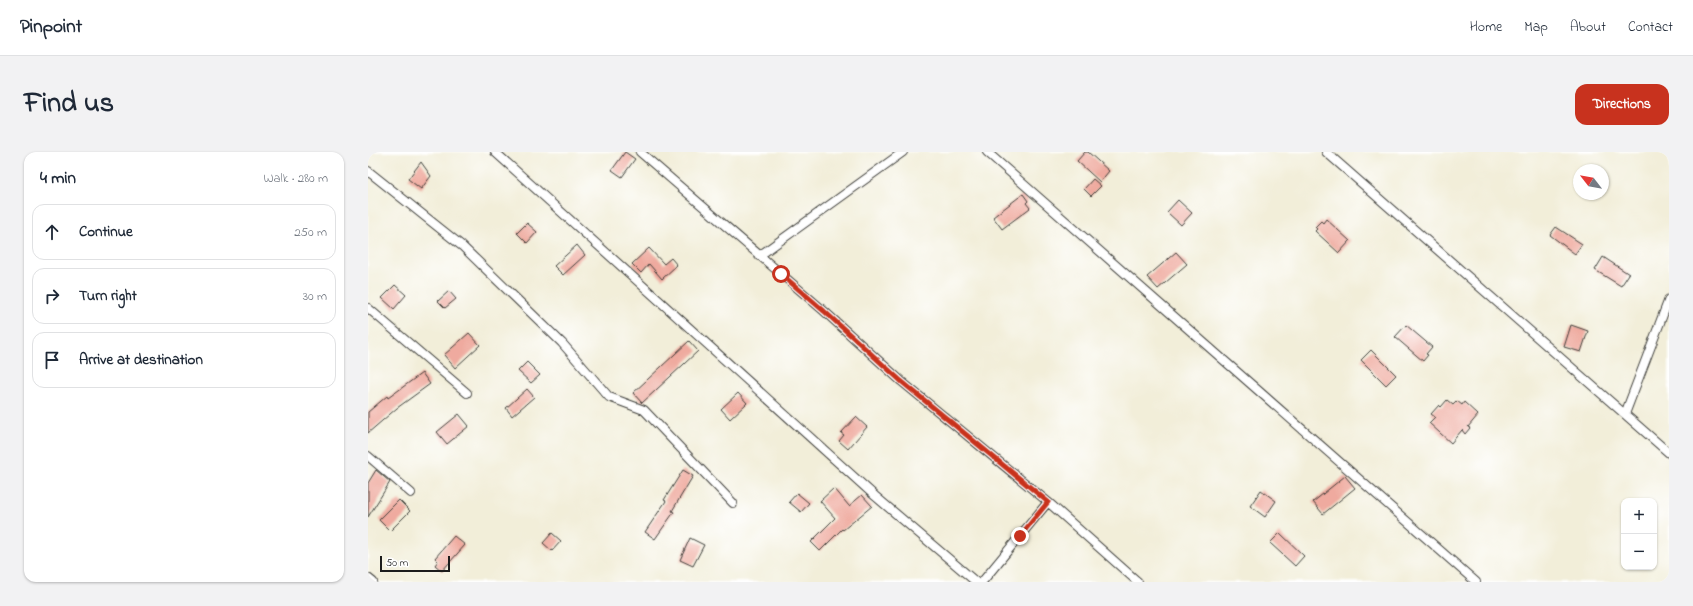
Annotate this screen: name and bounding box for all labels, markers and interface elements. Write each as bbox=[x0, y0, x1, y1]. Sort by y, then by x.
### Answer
text: Pinpoint bbox=[20, 14, 82, 41]
text: Home bbox=[1470, 17, 1502, 38]
text: Map bbox=[1524, 17, 1548, 38]
text: About bbox=[1570, 17, 1606, 38]
text: Contact bbox=[1628, 17, 1673, 38]
text: Find us bbox=[24, 84, 114, 125]
button: Directions bbox=[1575, 84, 1669, 125]
north arrow bbox=[1573, 164, 1609, 200]
text: 4 min bbox=[40, 166, 76, 191]
text: Walk · 280 m bbox=[263, 169, 328, 188]
icon: ahead bbox=[41, 221, 63, 243]
text: Continue bbox=[79, 221, 133, 243]
text: 250 m bbox=[294, 223, 327, 242]
route start bbox=[772, 265, 790, 283]
icon: right bbox=[41, 285, 63, 307]
text: Turn right bbox=[79, 285, 137, 307]
text: 30 m bbox=[303, 287, 327, 306]
icon: arrive bbox=[41, 349, 63, 371]
text: Arrive at destination bbox=[79, 349, 203, 371]
map controls bbox=[1621, 498, 1657, 570]
button: + bbox=[1621, 498, 1657, 534]
route end bbox=[1011, 527, 1029, 545]
button: − bbox=[1621, 534, 1657, 570]
scale bar bbox=[380, 554, 450, 573]
text: 50 m bbox=[386, 555, 408, 571]

